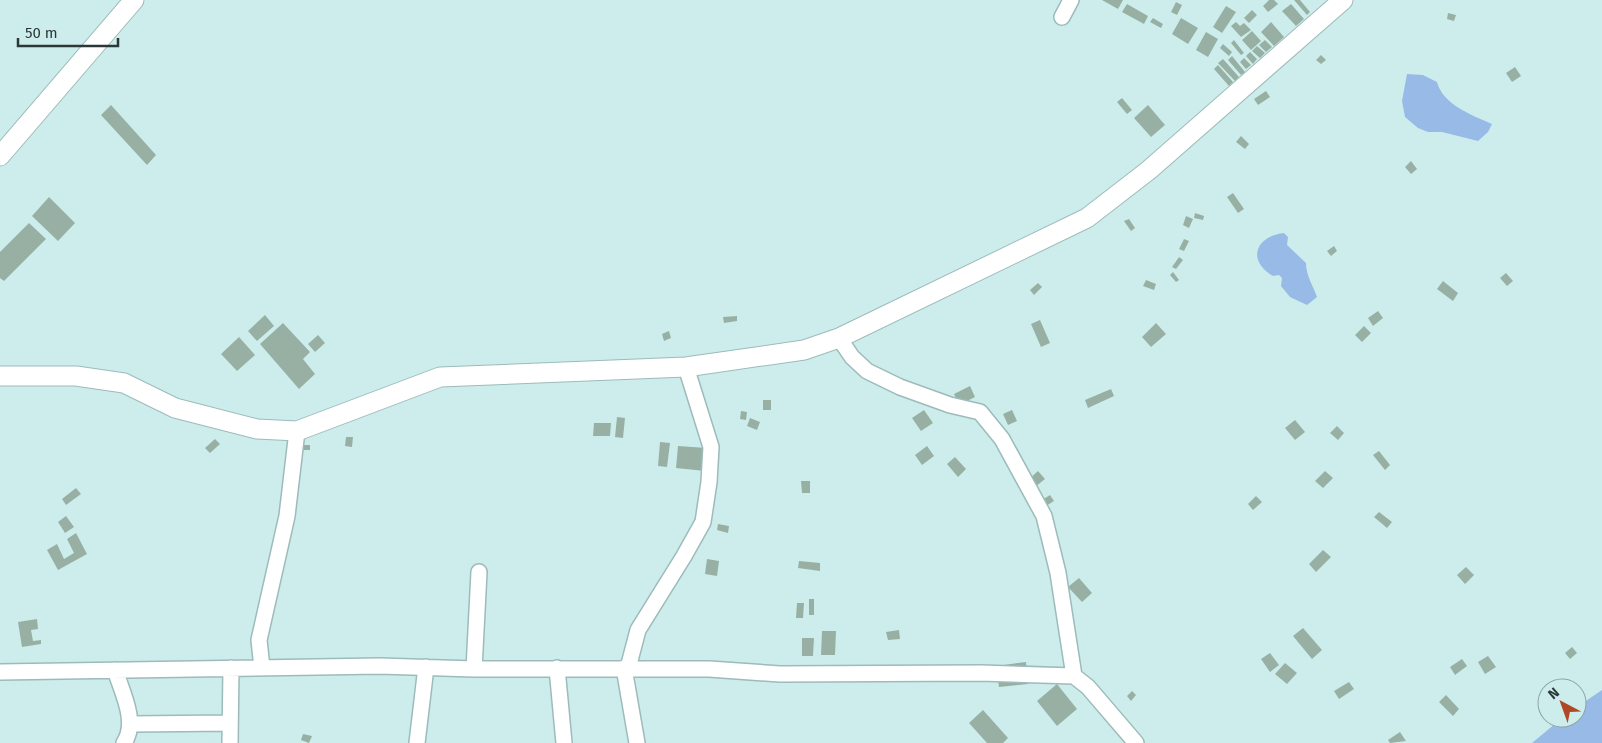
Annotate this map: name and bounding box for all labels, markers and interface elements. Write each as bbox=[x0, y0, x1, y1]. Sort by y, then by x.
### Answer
scale bar bbox=[18, 15, 118, 47]
text: 50 m bbox=[25, 24, 58, 42]
north arrow bbox=[1537, 678, 1587, 728]
text: N bbox=[1545, 684, 1563, 703]

